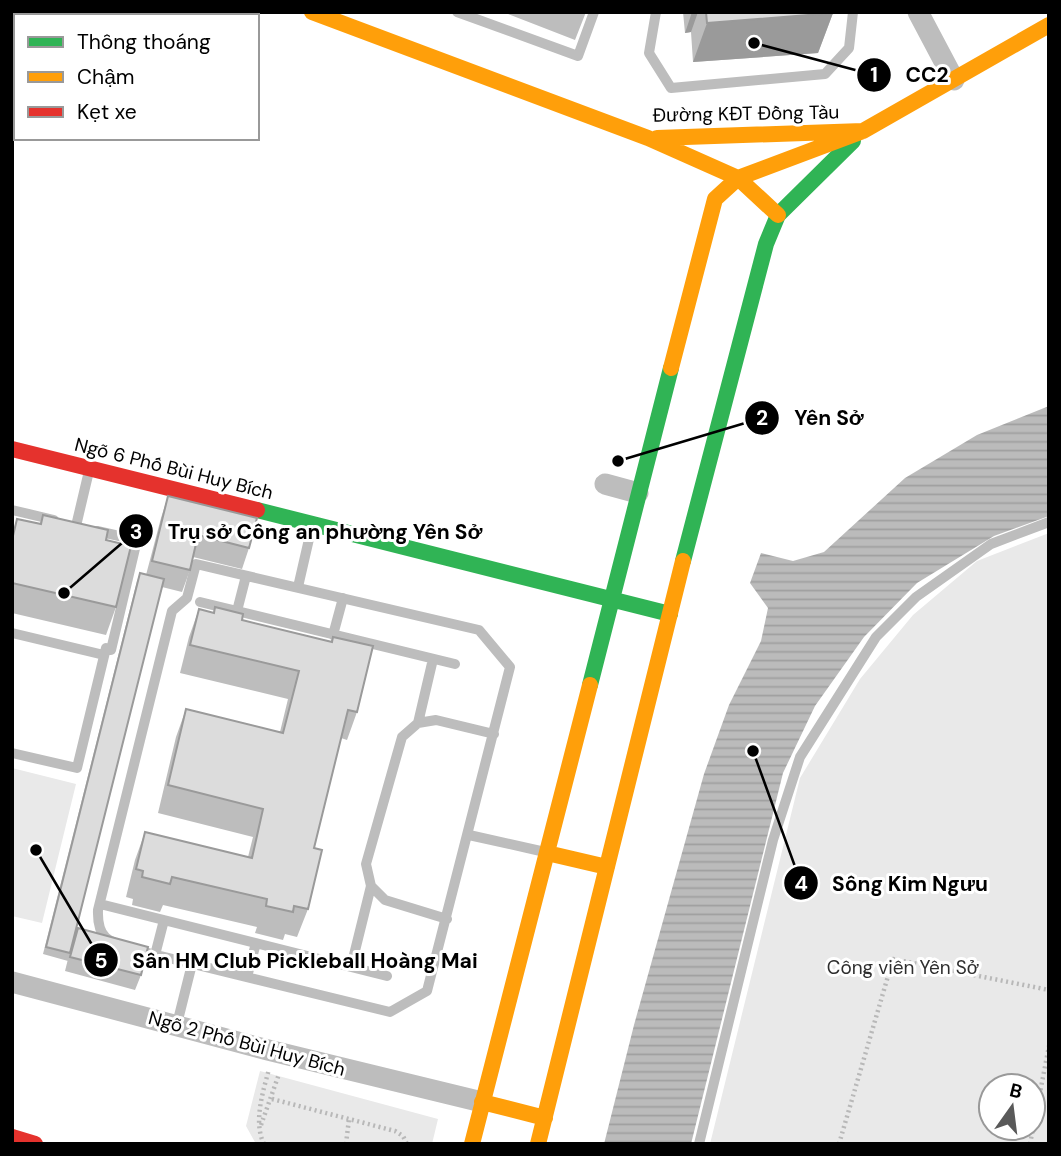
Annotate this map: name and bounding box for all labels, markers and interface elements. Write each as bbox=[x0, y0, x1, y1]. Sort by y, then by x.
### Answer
legend bbox=[14, 14, 259, 140]
text: Thông thoáng bbox=[77, 28, 211, 56]
callout: CC2 bbox=[857, 54, 963, 96]
text: 1 bbox=[870, 61, 878, 89]
text: CC2 bbox=[905, 61, 949, 89]
text: Chậm bbox=[77, 63, 135, 91]
text: Kẹt xe bbox=[77, 98, 137, 126]
street label: Đường KĐT Đồng Tàu bbox=[653, 99, 840, 128]
callout: Yên Sở bbox=[745, 397, 878, 439]
text: 2 bbox=[756, 404, 768, 432]
text: Yên Sở bbox=[794, 404, 864, 432]
street label: Ngõ 6 Phố Bùi Huy Bích bbox=[72, 432, 276, 505]
callout: Trụ sở Công an phường Yên Sở bbox=[119, 510, 496, 552]
text: 3 bbox=[130, 518, 142, 546]
text: Trụ sở Công an phường Yên Sở bbox=[168, 518, 482, 546]
callout: Sông Kim Ngưu bbox=[783, 862, 1002, 904]
text: 4 bbox=[794, 870, 808, 898]
text: Sông Kim Ngưu bbox=[832, 870, 988, 898]
callout: Sân HM Club Pickleball Hoàng Mai bbox=[83, 939, 492, 981]
text: 5 bbox=[94, 947, 108, 975]
text: Sân HM Club Pickleball Hoàng Mai bbox=[132, 947, 478, 975]
park label: Công viên Yên Sở bbox=[827, 955, 979, 980]
street label: Ngõ 2 Phố Bùi Huy Bích bbox=[146, 1005, 348, 1082]
north arrow bbox=[977, 1072, 1047, 1142]
text: B bbox=[1007, 1077, 1025, 1105]

